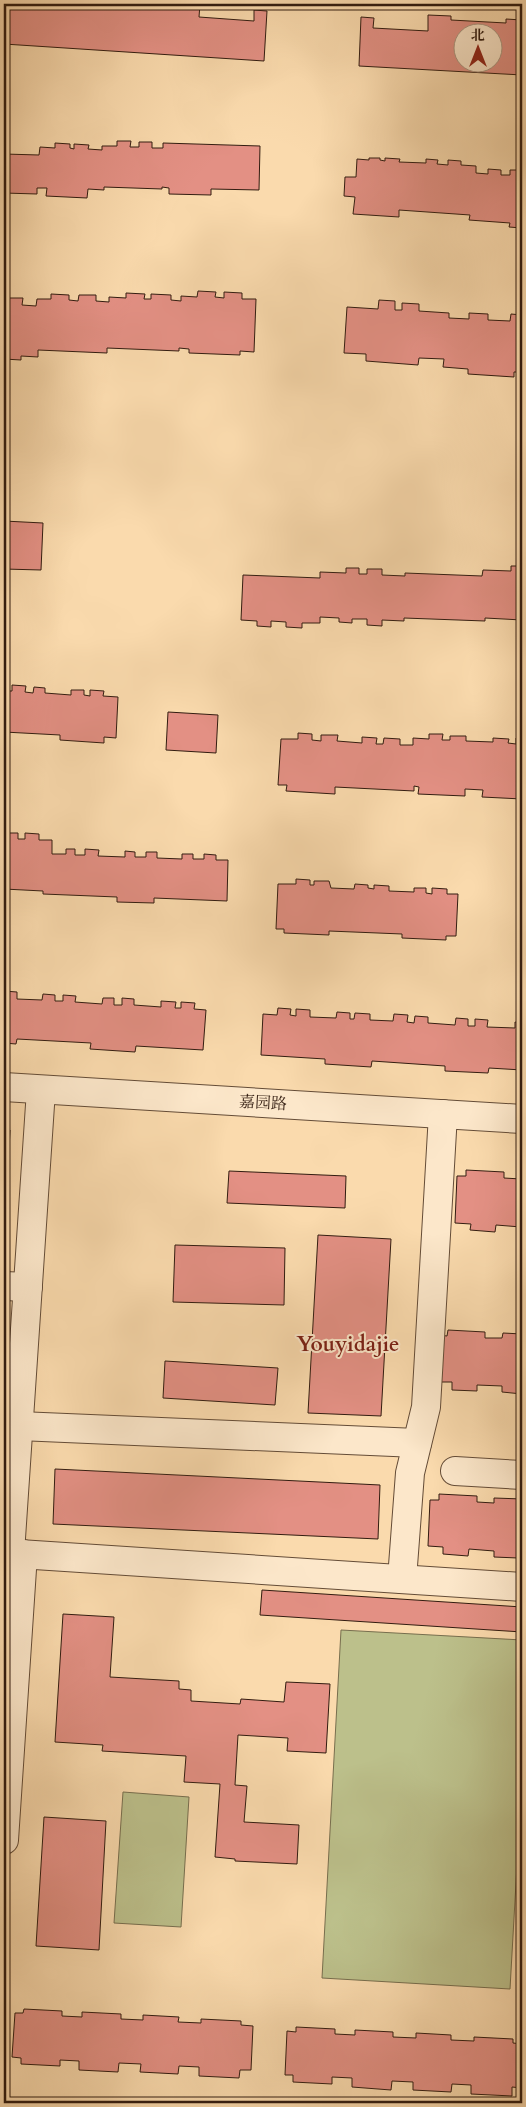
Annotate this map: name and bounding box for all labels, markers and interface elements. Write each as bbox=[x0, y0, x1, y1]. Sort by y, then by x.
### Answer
north arrow bbox=[454, 22, 504, 72]
text: 北 bbox=[471, 26, 485, 45]
street label: 嘉园路 bbox=[238, 1091, 288, 1115]
district label: Youyidajie bbox=[296, 1330, 400, 1359]

